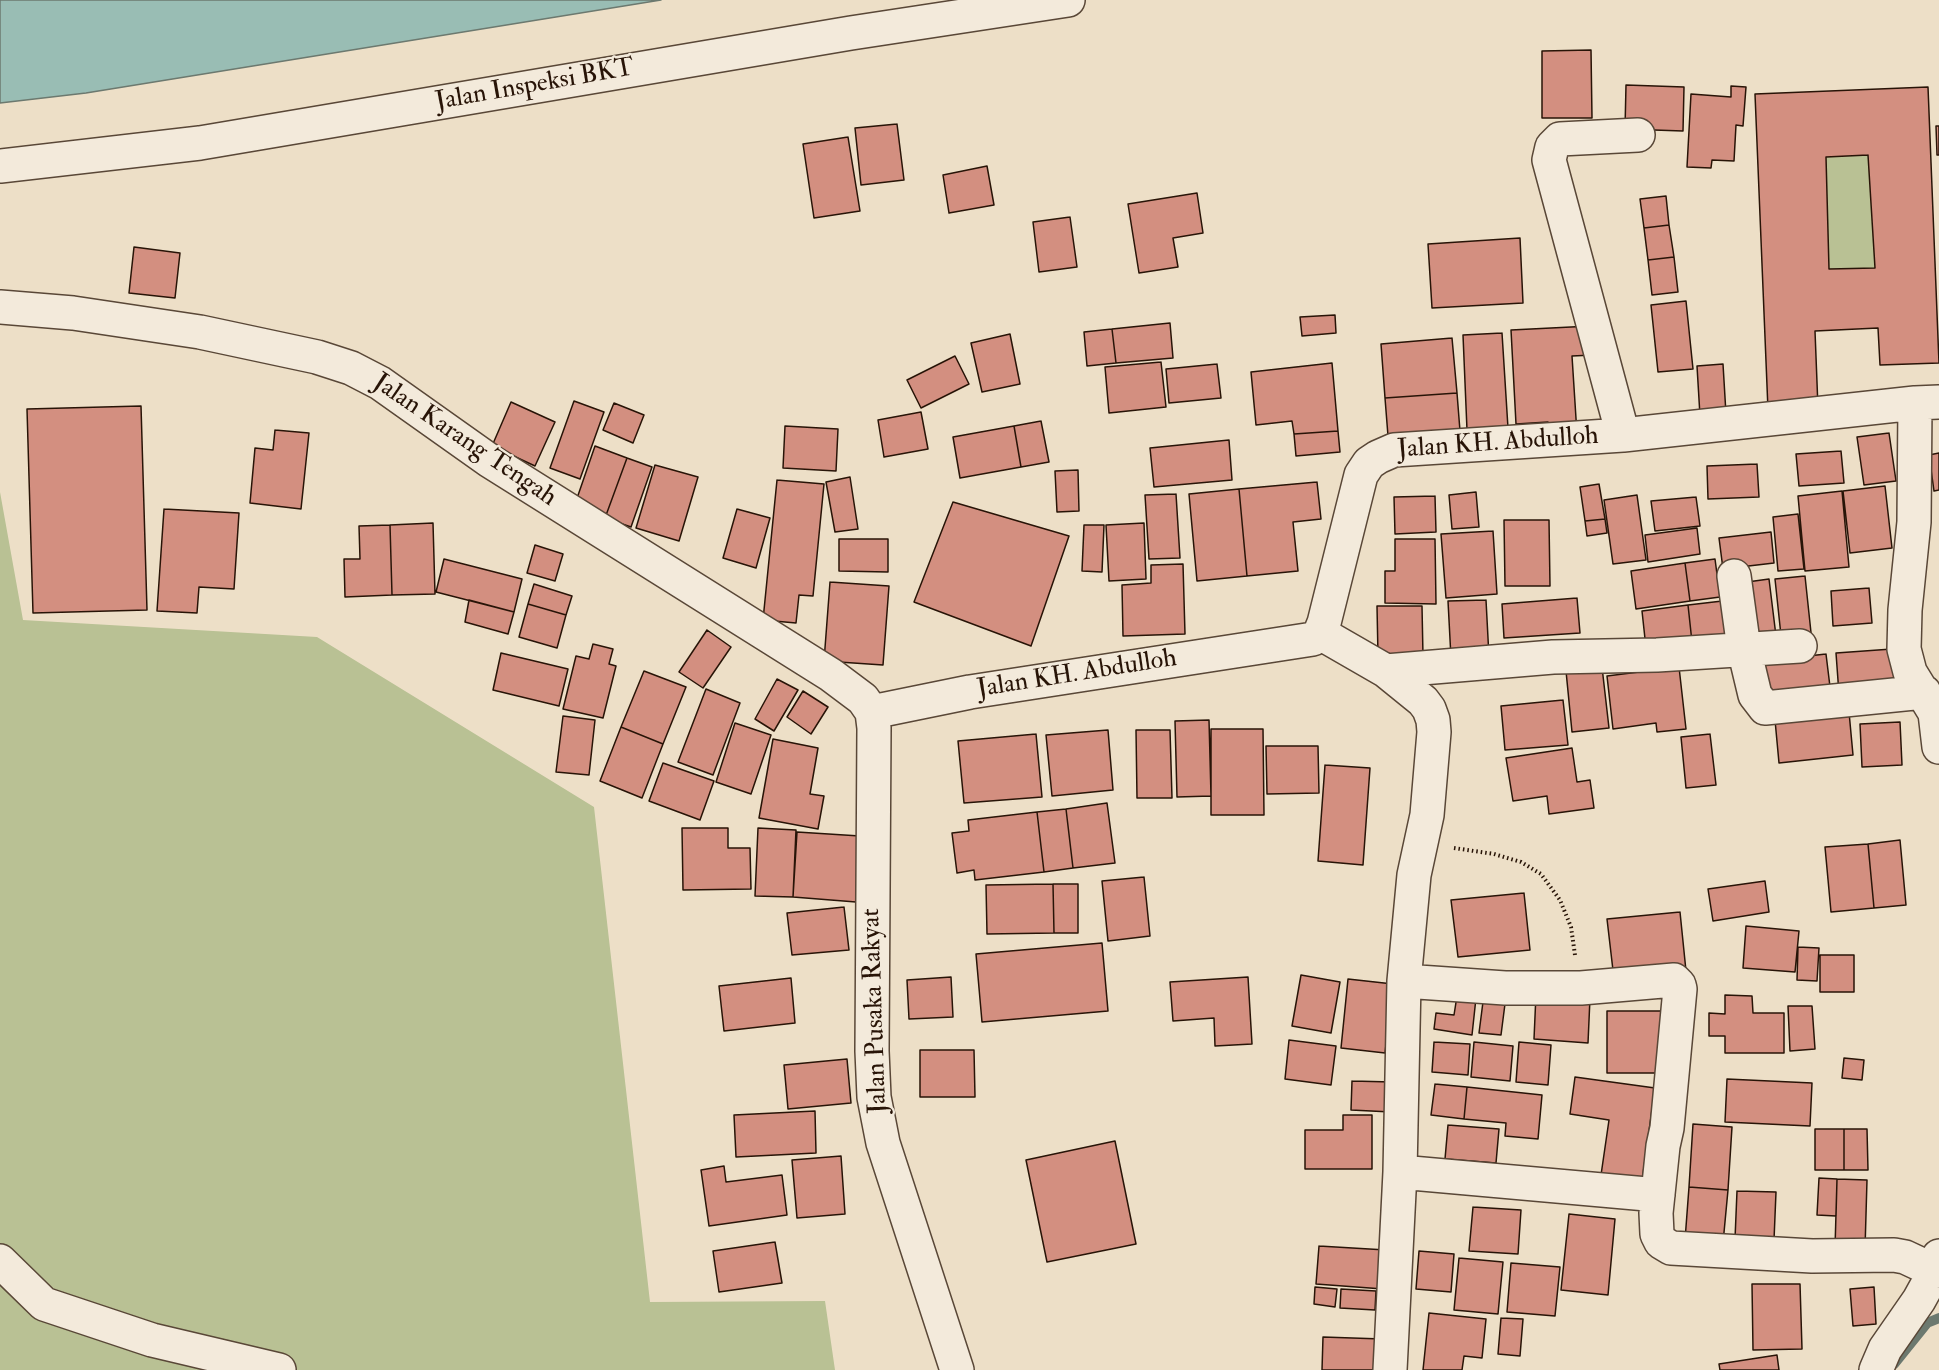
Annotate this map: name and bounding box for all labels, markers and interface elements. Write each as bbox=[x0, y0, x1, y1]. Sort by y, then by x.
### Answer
street label: Jalan Inspeksi BKT bbox=[433, 53, 637, 119]
street label: Jalan Karang Tengah bbox=[366, 368, 562, 514]
street label: Jalan KH. Abdulloh bbox=[1396, 421, 1600, 467]
street label: Jalan KH. Abdulloh bbox=[975, 644, 1179, 706]
street label: Jalan Pusaka Rakyat bbox=[857, 908, 895, 1114]

